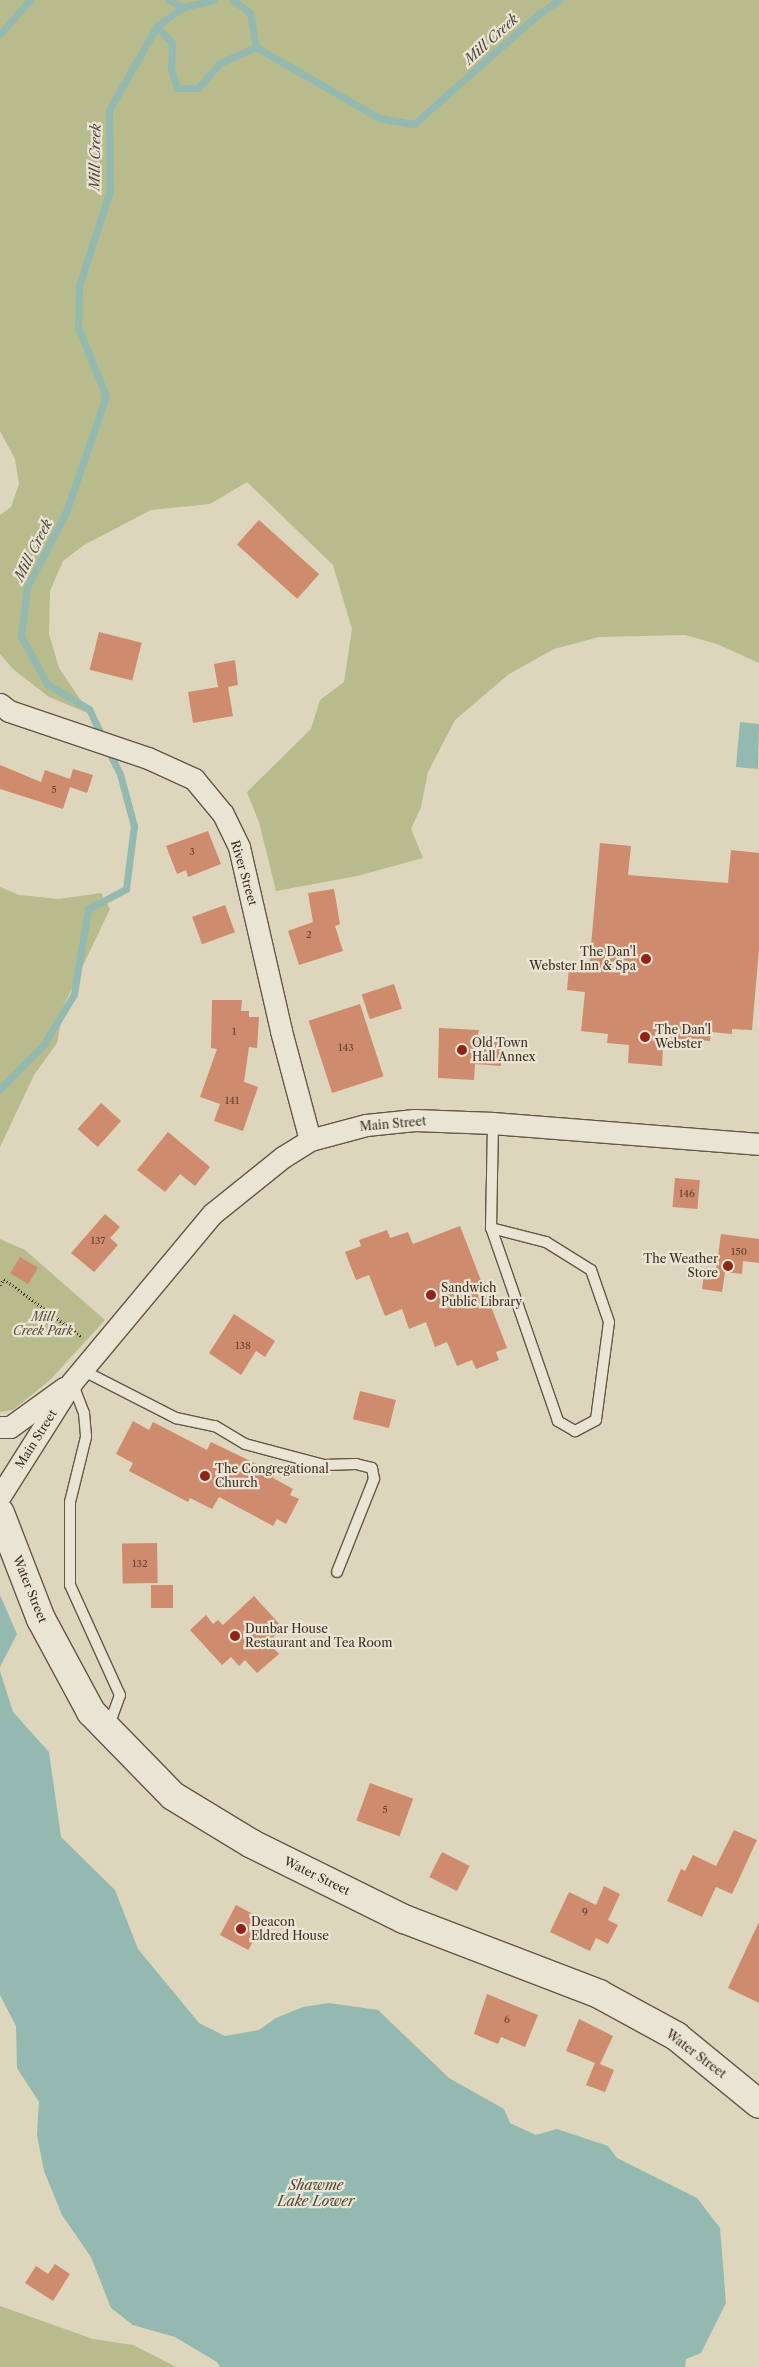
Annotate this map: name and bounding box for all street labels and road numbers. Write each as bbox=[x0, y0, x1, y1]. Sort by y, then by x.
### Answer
street label: River Street bbox=[228, 839, 260, 907]
street label: Main Street bbox=[359, 1114, 427, 1134]
street label: Main Street bbox=[12, 1407, 60, 1471]
street label: Water Street bbox=[10, 1553, 50, 1625]
street label: Water Street bbox=[282, 1854, 352, 1898]
street label: Water Street bbox=[663, 2027, 729, 2081]

